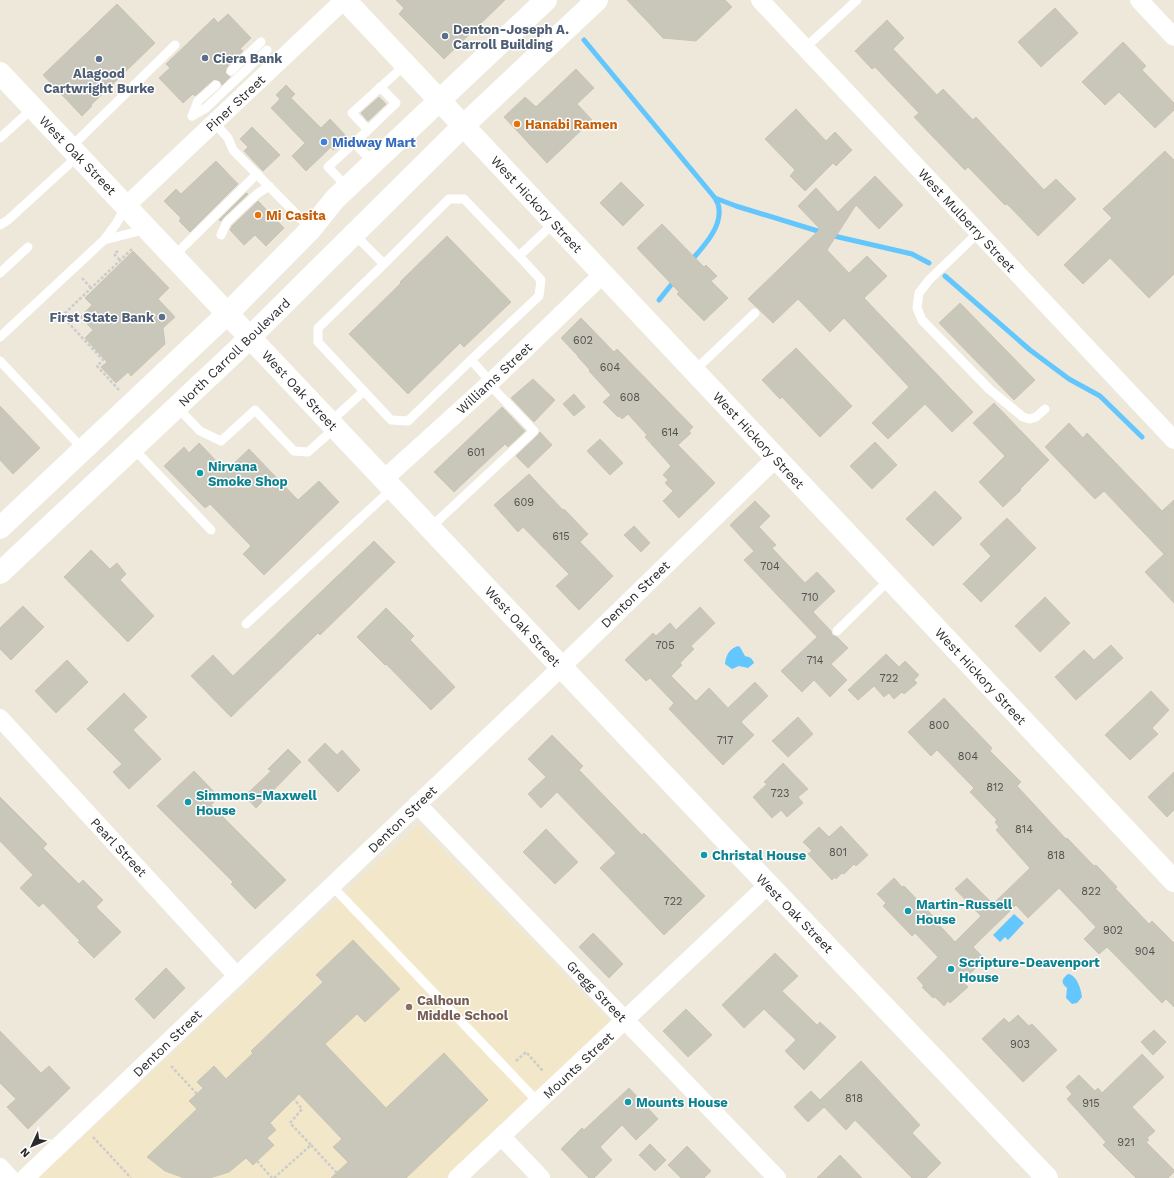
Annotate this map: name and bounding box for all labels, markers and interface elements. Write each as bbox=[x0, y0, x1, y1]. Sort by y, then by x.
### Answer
place label: Denton-Joseph A. Carroll Building bbox=[453, 22, 569, 52]
marker: Denton-Joseph A. Carroll Building bbox=[440, 31, 450, 41]
place label: Ciera Bank bbox=[213, 51, 283, 66]
marker: Ciera Bank bbox=[200, 53, 210, 63]
marker: Alagood Cartwright Burke bbox=[94, 54, 104, 64]
place label: Alagood Cartwright Burke bbox=[43, 66, 155, 96]
street label: Piner Street bbox=[203, 72, 268, 135]
street label: West Oak Street bbox=[36, 113, 120, 198]
place label: Hanabi Ramen bbox=[525, 117, 618, 132]
marker: Hanabi Ramen bbox=[512, 119, 522, 129]
place label: Midway Mart bbox=[332, 135, 416, 150]
marker: Midway Mart bbox=[319, 137, 329, 147]
street label: West Hickory Street bbox=[488, 153, 586, 256]
street label: West Mulberry Street bbox=[915, 166, 1019, 275]
place label: Mi Casita bbox=[266, 208, 326, 223]
marker: Mi Casita bbox=[253, 210, 263, 220]
street label: North Carroll Boulevard bbox=[175, 295, 293, 410]
place label: First State Bank bbox=[50, 310, 155, 325]
marker: First State Bank bbox=[157, 312, 167, 322]
house number: 602 bbox=[573, 334, 593, 347]
street label: Williams Street bbox=[454, 339, 536, 417]
street label: West Oak Street bbox=[259, 347, 341, 434]
house number: 604 bbox=[600, 361, 620, 374]
street label: West Hickory Street bbox=[710, 389, 808, 492]
house number: 608 bbox=[620, 391, 640, 404]
house number: 614 bbox=[661, 426, 679, 439]
house number: 601 bbox=[467, 446, 485, 459]
place label: Nirvana Smoke Shop bbox=[208, 459, 288, 489]
marker: Nirvana Smoke Shop bbox=[195, 468, 205, 478]
house number: 609 bbox=[514, 496, 534, 509]
house number: 615 bbox=[552, 530, 570, 543]
street label: Denton Street bbox=[598, 557, 673, 631]
house number: 704 bbox=[760, 560, 780, 573]
street label: West Oak Street bbox=[482, 583, 564, 670]
house number: 710 bbox=[801, 591, 819, 604]
street label: West Hickory Street bbox=[932, 625, 1030, 728]
house number: 705 bbox=[655, 639, 675, 652]
house number: 714 bbox=[806, 654, 824, 667]
house number: 722 bbox=[880, 672, 899, 685]
house number: 800 bbox=[929, 719, 949, 732]
house number: 717 bbox=[717, 734, 733, 747]
house number: 804 bbox=[958, 750, 978, 763]
house number: 812 bbox=[986, 781, 1004, 794]
street label: Denton Street bbox=[365, 782, 440, 856]
house number: 723 bbox=[771, 787, 790, 800]
place label: Simmons-Maxwell House bbox=[196, 788, 318, 818]
marker: Simmons-Maxwell House bbox=[183, 797, 193, 807]
street label: Pearl Street bbox=[88, 815, 150, 880]
house number: 814 bbox=[1015, 823, 1033, 836]
house number: 801 bbox=[829, 846, 847, 859]
place label: Christal House bbox=[712, 848, 807, 863]
house number: 818 bbox=[1047, 849, 1065, 862]
marker: Christal House bbox=[699, 850, 709, 860]
street label: West Oak Street bbox=[753, 871, 837, 956]
house number: 822 bbox=[1081, 885, 1101, 898]
house number: 722 bbox=[664, 895, 683, 908]
place label: Martin-Russell House bbox=[916, 897, 1013, 927]
marker: Martin-Russell House bbox=[903, 906, 913, 916]
house number: 902 bbox=[1103, 924, 1123, 937]
house number: 904 bbox=[1135, 945, 1155, 958]
place label: Scripture-Deavenport House bbox=[959, 955, 1100, 985]
street label: Gregg Street bbox=[564, 958, 630, 1026]
marker: Scripture-Deavenport House bbox=[946, 964, 956, 974]
place label: Calhoun Middle School bbox=[417, 993, 509, 1023]
marker: Calhoun Middle School bbox=[404, 1002, 414, 1012]
street label: Denton Street bbox=[130, 1006, 205, 1080]
street label: Mounts Street bbox=[540, 1029, 617, 1102]
house number: 903 bbox=[1010, 1038, 1030, 1051]
house number: 818 bbox=[845, 1092, 863, 1105]
place label: Mounts House bbox=[636, 1095, 728, 1110]
marker: Mounts House bbox=[623, 1097, 633, 1107]
house number: 915 bbox=[1082, 1097, 1100, 1110]
north arrow bbox=[12, 1126, 52, 1166]
house number: 921 bbox=[1117, 1136, 1135, 1149]
text: N bbox=[18, 1145, 33, 1160]

